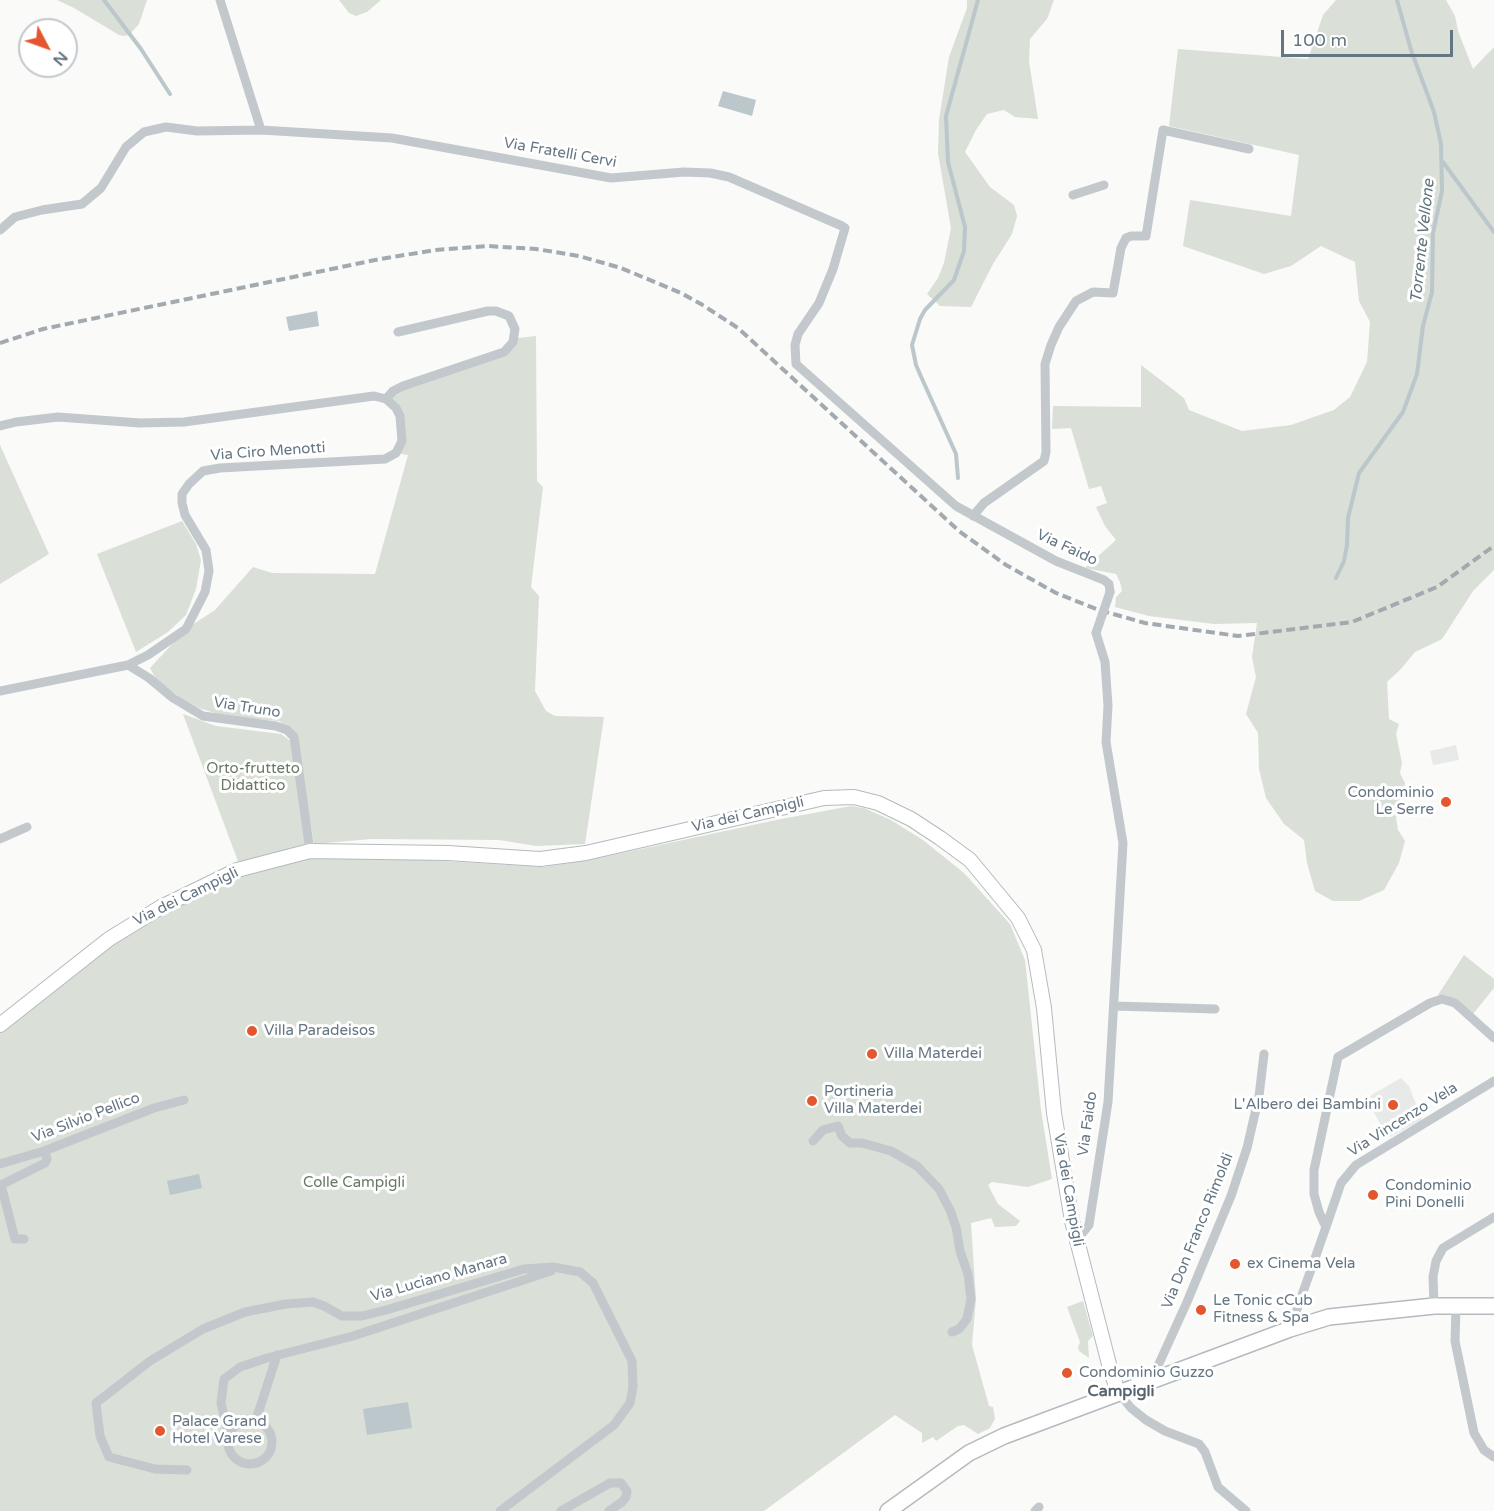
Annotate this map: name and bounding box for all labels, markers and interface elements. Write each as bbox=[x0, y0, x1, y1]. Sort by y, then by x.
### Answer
north arrow bbox=[18, 18, 78, 78]
scale bar bbox=[1284, 18, 1456, 56]
text: 100 m bbox=[1292, 29, 1347, 51]
text: N bbox=[48, 47, 72, 70]
street label: Via Fratelli Cervi bbox=[502, 134, 618, 172]
water label: Torrente Vellone bbox=[1407, 178, 1439, 304]
street label: Via Ciro Menotti bbox=[210, 439, 326, 465]
street label: Via Faido bbox=[1034, 526, 1100, 570]
street label: Via Truno bbox=[212, 694, 282, 722]
park label: Orto-frutteto Didattico bbox=[206, 760, 300, 795]
place label: Condominio Le Serre bbox=[1347, 784, 1434, 819]
street label: Via dei Campigli bbox=[690, 793, 806, 837]
marker: Condominio Le Serre bbox=[1439, 795, 1453, 809]
street label: Via dei Campigli bbox=[131, 864, 241, 930]
place label: Villa Paradeisos bbox=[264, 1022, 375, 1040]
marker: Villa Paradeisos bbox=[245, 1024, 259, 1038]
place label: Villa Materdei bbox=[884, 1045, 982, 1063]
marker: Villa Materdei bbox=[865, 1047, 879, 1061]
street label: Via Vincenzo Vela bbox=[1345, 1079, 1461, 1161]
place label: Portineria Villa Materdei bbox=[824, 1083, 922, 1118]
street label: Via Silvio Pellico bbox=[29, 1089, 143, 1147]
street label: Via Faido bbox=[1075, 1091, 1101, 1157]
marker: Portineria Villa Materdei bbox=[805, 1094, 819, 1108]
place label: L'Albero dei Bambini bbox=[1233, 1096, 1381, 1114]
marker: L'Albero dei Bambini bbox=[1386, 1098, 1400, 1112]
street label: Via dei Campigli bbox=[1049, 1132, 1087, 1248]
street label: Via Don Franco Rimoldi bbox=[1158, 1150, 1238, 1312]
park label: Colle Campigli bbox=[303, 1174, 405, 1192]
place label: Condominio Pini Donelli bbox=[1385, 1177, 1472, 1212]
marker: Condominio Pini Donelli bbox=[1366, 1188, 1380, 1202]
street label: Via Luciano Manara bbox=[369, 1250, 509, 1306]
place label: ex Cinema Vela bbox=[1247, 1255, 1356, 1273]
marker: ex Cinema Vela bbox=[1228, 1257, 1242, 1271]
place label: Le Tonic cCub Fitness & Spa bbox=[1213, 1292, 1313, 1327]
marker: Le Tonic cCub Fitness & Spa bbox=[1194, 1303, 1208, 1317]
place label: Condominio Guzzo bbox=[1079, 1364, 1214, 1382]
marker: Condominio Guzzo bbox=[1060, 1366, 1074, 1380]
district label: Campigli bbox=[1088, 1382, 1154, 1402]
place label: Palace Grand Hotel Varese bbox=[172, 1413, 267, 1448]
marker: Palace Grand Hotel Varese bbox=[153, 1424, 167, 1438]

